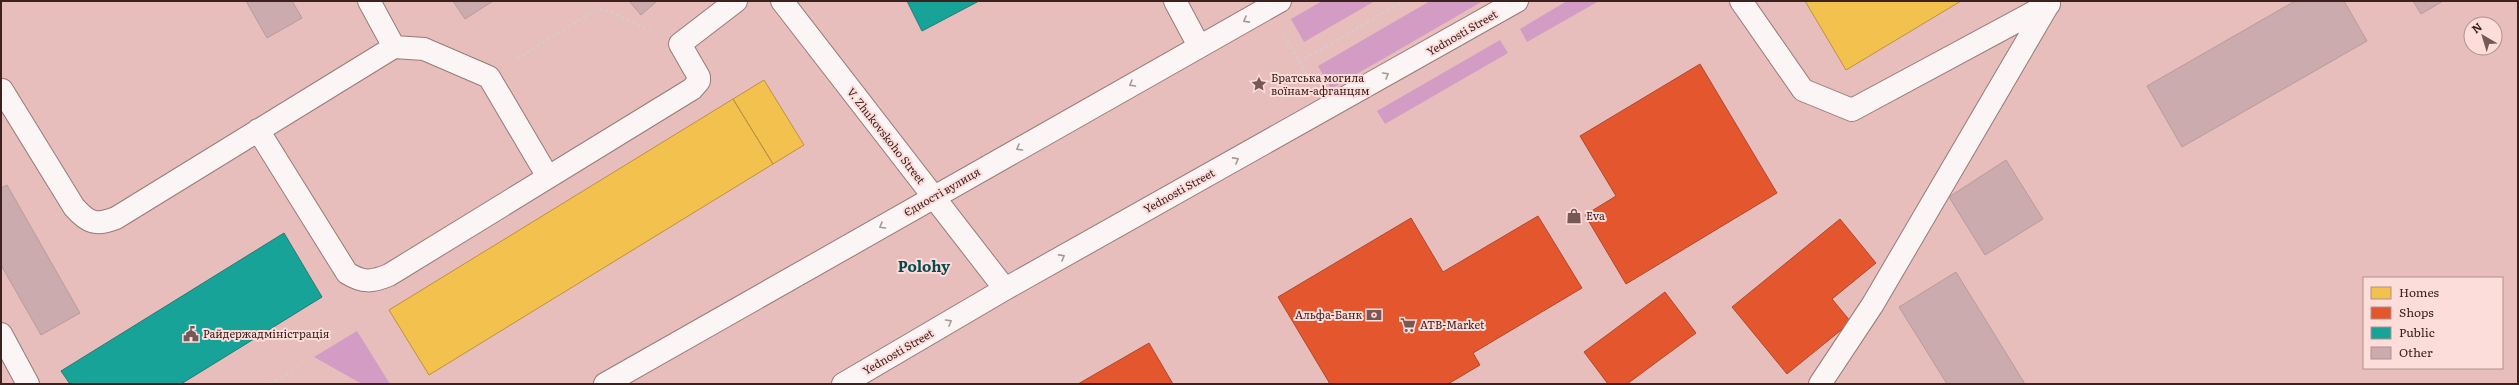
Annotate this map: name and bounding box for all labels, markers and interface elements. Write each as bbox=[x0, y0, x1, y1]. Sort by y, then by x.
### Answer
street label: Yednosti Street bbox=[1423, 5, 1500, 59]
one-way arrow bbox=[1242, 16, 1250, 23]
north arrow bbox=[2463, 16, 2503, 56]
text: N bbox=[2468, 18, 2485, 36]
place label: Братська могила воїнам-афганцям bbox=[1271, 69, 1369, 98]
one-way arrow bbox=[1382, 73, 1389, 80]
place icon: Братська могила воїнам-афганцям bbox=[1250, 75, 1268, 93]
one-way arrow bbox=[1129, 80, 1137, 87]
street label: V. Zhukovskoho Street bbox=[844, 84, 930, 187]
one-way arrow bbox=[1016, 144, 1023, 151]
one-way arrow bbox=[1232, 157, 1239, 164]
street label: Єдності вулиця bbox=[900, 162, 983, 220]
street label: Yednosti Street bbox=[1140, 164, 1218, 216]
shop icon: Eva bbox=[1565, 207, 1583, 225]
place label: Eva bbox=[1586, 207, 1605, 223]
one-way arrow bbox=[879, 222, 886, 229]
district label: Polohy bbox=[898, 254, 951, 277]
one-way arrow bbox=[1058, 255, 1065, 262]
legend bbox=[2363, 277, 2503, 369]
text: Homes bbox=[2399, 283, 2439, 301]
text: Shops bbox=[2399, 303, 2434, 321]
place label: Альфа-Банк bbox=[1295, 306, 1362, 322]
bank icon: Альфа-Банк bbox=[1365, 306, 1383, 324]
supermarket icon: ATB-Market bbox=[1399, 316, 1417, 334]
place label: ATB-Market bbox=[1420, 316, 1485, 332]
one-way arrow bbox=[945, 319, 952, 327]
text: Public bbox=[2399, 323, 2435, 341]
street label: Yednosti Street bbox=[859, 324, 936, 378]
public building icon: Райдержадміністрація bbox=[182, 325, 200, 343]
place label: Райдержадміністрація bbox=[203, 325, 330, 341]
text: Other bbox=[2399, 343, 2433, 361]

